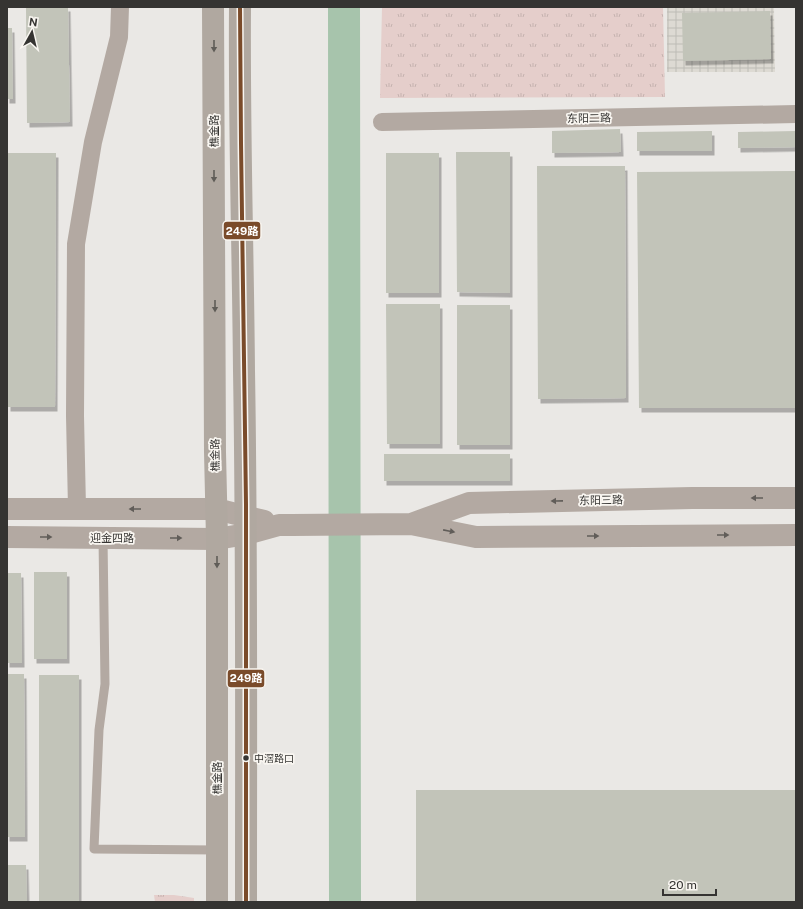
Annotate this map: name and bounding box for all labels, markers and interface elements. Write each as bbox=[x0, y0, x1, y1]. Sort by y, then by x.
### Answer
north arrow bbox=[12, 12, 52, 52]
text: N bbox=[28, 16, 38, 29]
one-way arrow bbox=[211, 40, 217, 53]
street label: 东阳二路 bbox=[567, 112, 611, 124]
street label: 樵金路 bbox=[208, 115, 220, 148]
one-way arrow bbox=[211, 170, 217, 183]
line badge: 249路 bbox=[223, 221, 261, 240]
text: 249路 bbox=[226, 225, 259, 237]
one-way arrow bbox=[212, 300, 218, 313]
street label: 樵金路 bbox=[209, 438, 221, 472]
street label: 东阳三路 bbox=[579, 494, 623, 506]
one-way arrow bbox=[750, 495, 763, 501]
one-way arrow bbox=[550, 498, 563, 504]
one-way arrow bbox=[128, 506, 141, 512]
one-way arrow bbox=[443, 529, 455, 535]
street label: 迎金四路 bbox=[90, 532, 134, 544]
one-way arrow bbox=[717, 532, 730, 538]
one-way arrow bbox=[587, 533, 600, 539]
one-way arrow bbox=[40, 534, 53, 540]
one-way arrow bbox=[170, 535, 183, 541]
one-way arrow bbox=[214, 556, 220, 569]
line badge: 249路 bbox=[227, 669, 265, 688]
text: 249路 bbox=[230, 672, 263, 684]
place label: 中滘路口 bbox=[254, 752, 294, 764]
marker: 中滘路口 bbox=[241, 753, 251, 763]
street label: 樵金路 bbox=[211, 762, 223, 795]
scale bar bbox=[663, 871, 716, 897]
text: 20 m bbox=[669, 878, 697, 892]

